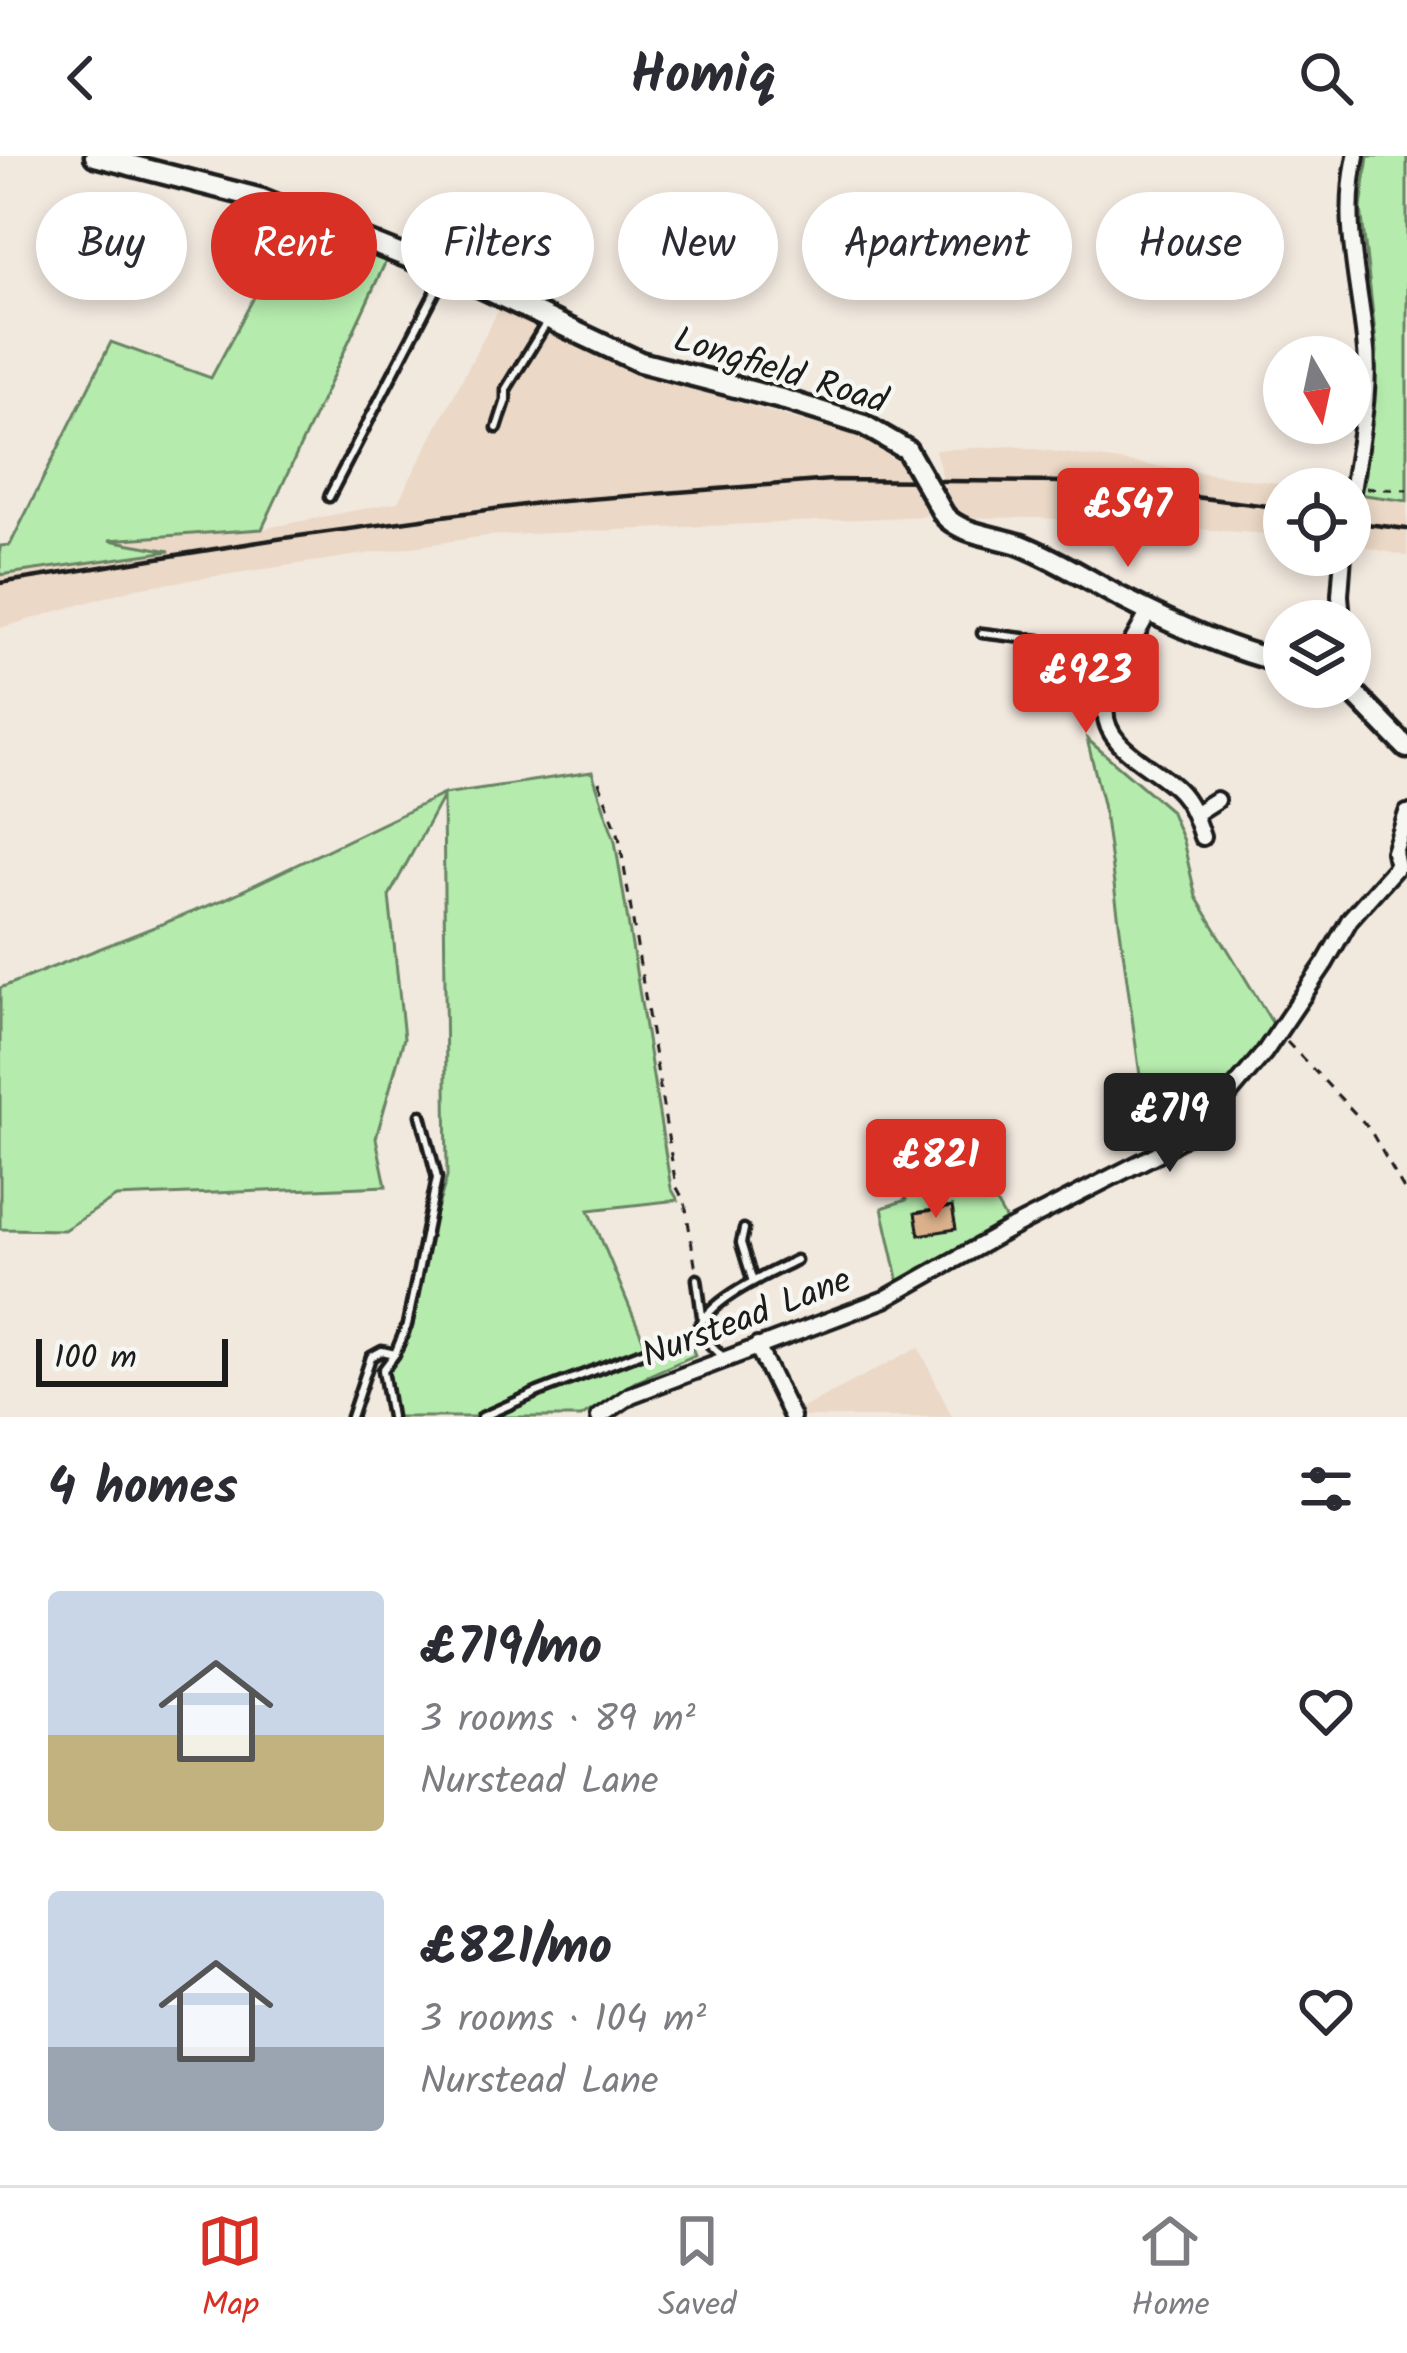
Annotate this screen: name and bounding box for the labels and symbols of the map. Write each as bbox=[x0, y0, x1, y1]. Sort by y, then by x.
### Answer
street label: Longfield Road bbox=[666, 312, 895, 432]
north arrow bbox=[1263, 336, 1371, 444]
pin: £547 bbox=[1057, 468, 1199, 570]
pin: £923 bbox=[1015, 634, 1157, 736]
pin: £719 bbox=[1099, 1073, 1241, 1175]
pin: £821 bbox=[865, 1119, 1007, 1221]
street label: Nurstead Lane bbox=[634, 1253, 860, 1385]
scale bar bbox=[36, 1333, 228, 1386]

